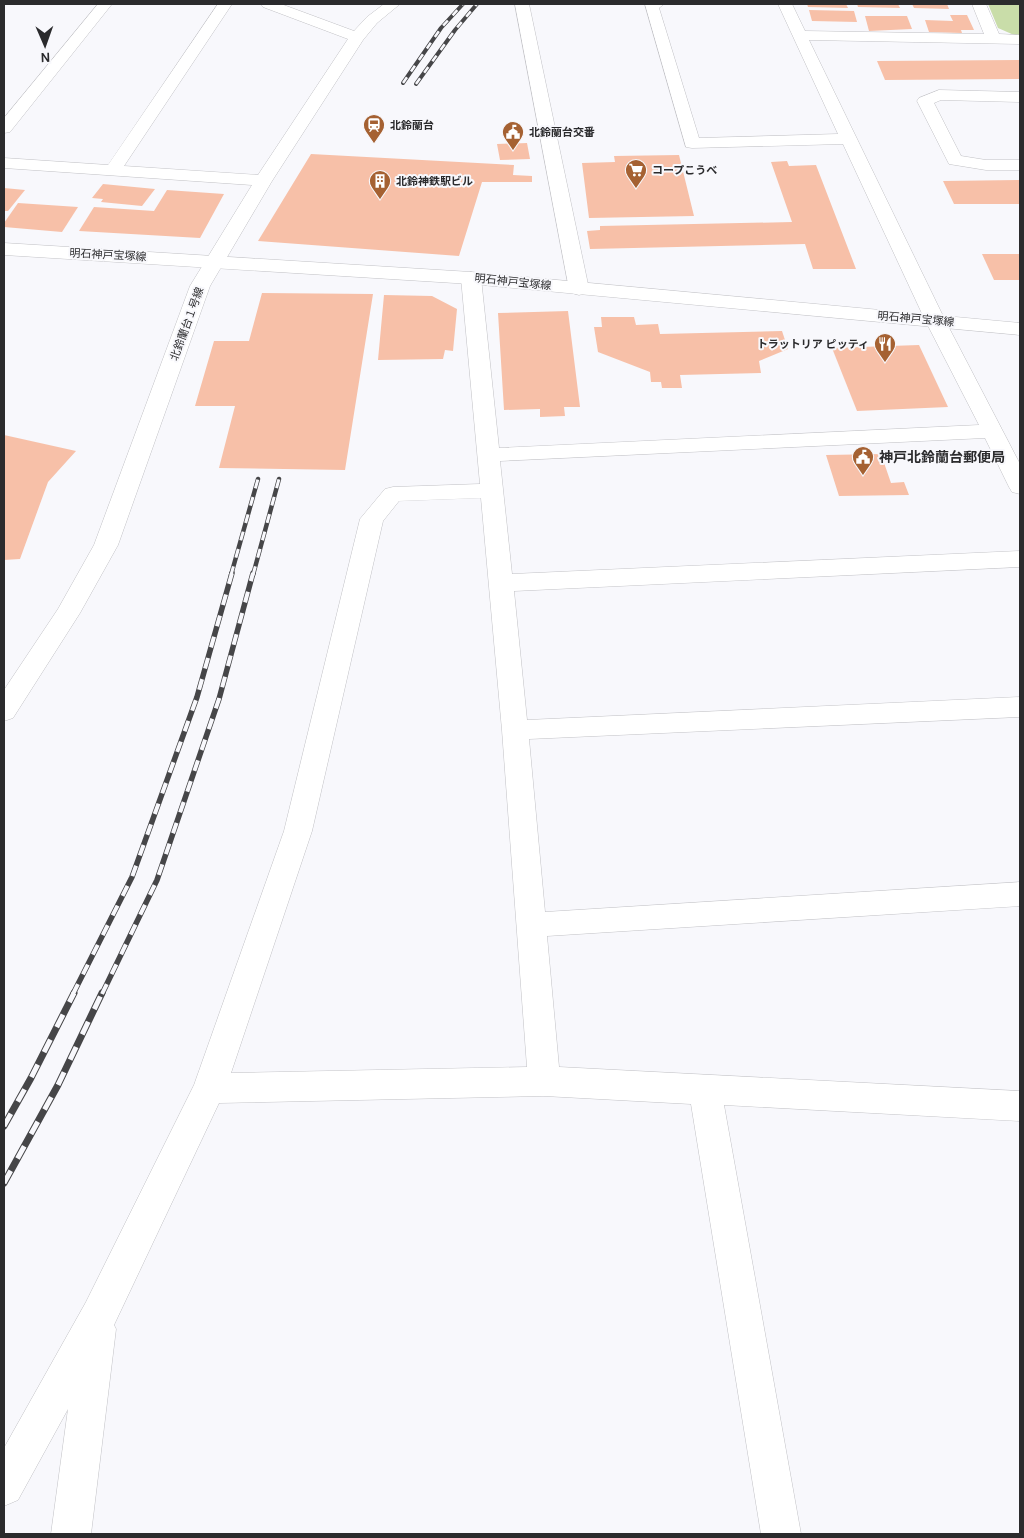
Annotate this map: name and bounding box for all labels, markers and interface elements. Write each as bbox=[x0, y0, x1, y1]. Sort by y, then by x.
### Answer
north arrow bbox=[20, 20, 70, 70]
text: N bbox=[40, 49, 51, 66]
station icon: 北鈴蘭台 bbox=[362, 113, 386, 144]
place label: 北鈴蘭台 bbox=[390, 119, 434, 132]
public building icon: 北鈴蘭台交番 bbox=[501, 120, 525, 151]
place label: 北鈴蘭台交番 bbox=[529, 126, 595, 139]
supermarket icon: コープこうべ bbox=[624, 158, 648, 189]
place label: コープこうべ bbox=[652, 164, 717, 177]
building icon: 北鈴神鉄駅ビル bbox=[368, 169, 392, 200]
place label: 北鈴神鉄駅ビル bbox=[396, 175, 473, 188]
street label: 明石神戸宝塚線 bbox=[69, 246, 147, 264]
street label: 明石神戸宝塚線 bbox=[474, 272, 552, 292]
street label: 北鈴蘭台１号線 bbox=[168, 286, 206, 362]
street label: 明石神戸宝塚線 bbox=[877, 309, 955, 329]
restaurant icon: トラットリア ピッティ bbox=[873, 332, 897, 363]
place label: トラットリア ピッティ bbox=[757, 338, 869, 351]
public building icon: 神戸北鈴蘭台郵便局 bbox=[851, 445, 875, 476]
place label: 神戸北鈴蘭台郵便局 bbox=[879, 449, 1005, 466]

